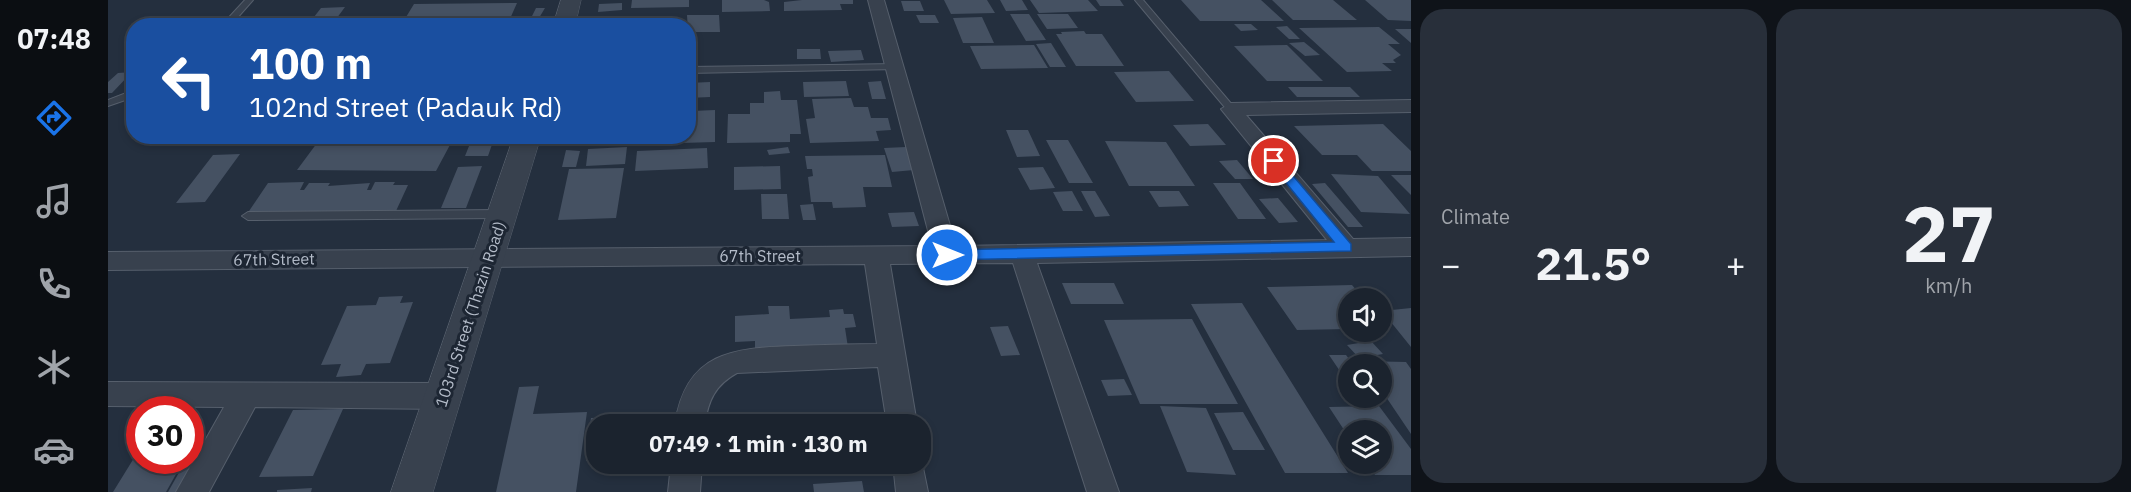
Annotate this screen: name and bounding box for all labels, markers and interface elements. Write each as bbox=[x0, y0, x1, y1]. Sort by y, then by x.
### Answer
text: 07:48 bbox=[17, 21, 91, 56]
text: 100 m bbox=[249, 36, 372, 91]
icon: left bbox=[150, 42, 228, 120]
text: 102nd Street (Padauk Rd) bbox=[249, 89, 563, 124]
icon: directions bbox=[33, 97, 75, 139]
pin bbox=[1248, 135, 1299, 186]
icon: arrive bbox=[1257, 144, 1290, 177]
icon: music bbox=[33, 180, 75, 222]
text: 27 bbox=[1902, 182, 1996, 283]
text: Climate bbox=[1441, 203, 1510, 230]
street label: 103rd Street (Thazin Road) bbox=[430, 219, 510, 409]
position arrow bbox=[915, 223, 979, 287]
text: 21.5° bbox=[1535, 234, 1651, 292]
text: − bbox=[1441, 243, 1461, 286]
text: + bbox=[1726, 243, 1745, 286]
street label: 67th Street bbox=[719, 246, 801, 266]
street label: 67th Street bbox=[233, 248, 315, 270]
icon: phone bbox=[33, 263, 75, 305]
text: km/h bbox=[1925, 272, 1972, 299]
map controls bbox=[1338, 288, 1392, 474]
button: sound bbox=[1338, 288, 1392, 342]
icon: climate bbox=[33, 346, 75, 388]
button: search bbox=[1338, 354, 1392, 408]
speed limit sign: 30 bbox=[126, 396, 204, 474]
button: layers bbox=[1338, 420, 1392, 474]
icon: car bbox=[33, 429, 75, 471]
text: 07:49 · 1 min · 130 m bbox=[649, 429, 868, 458]

